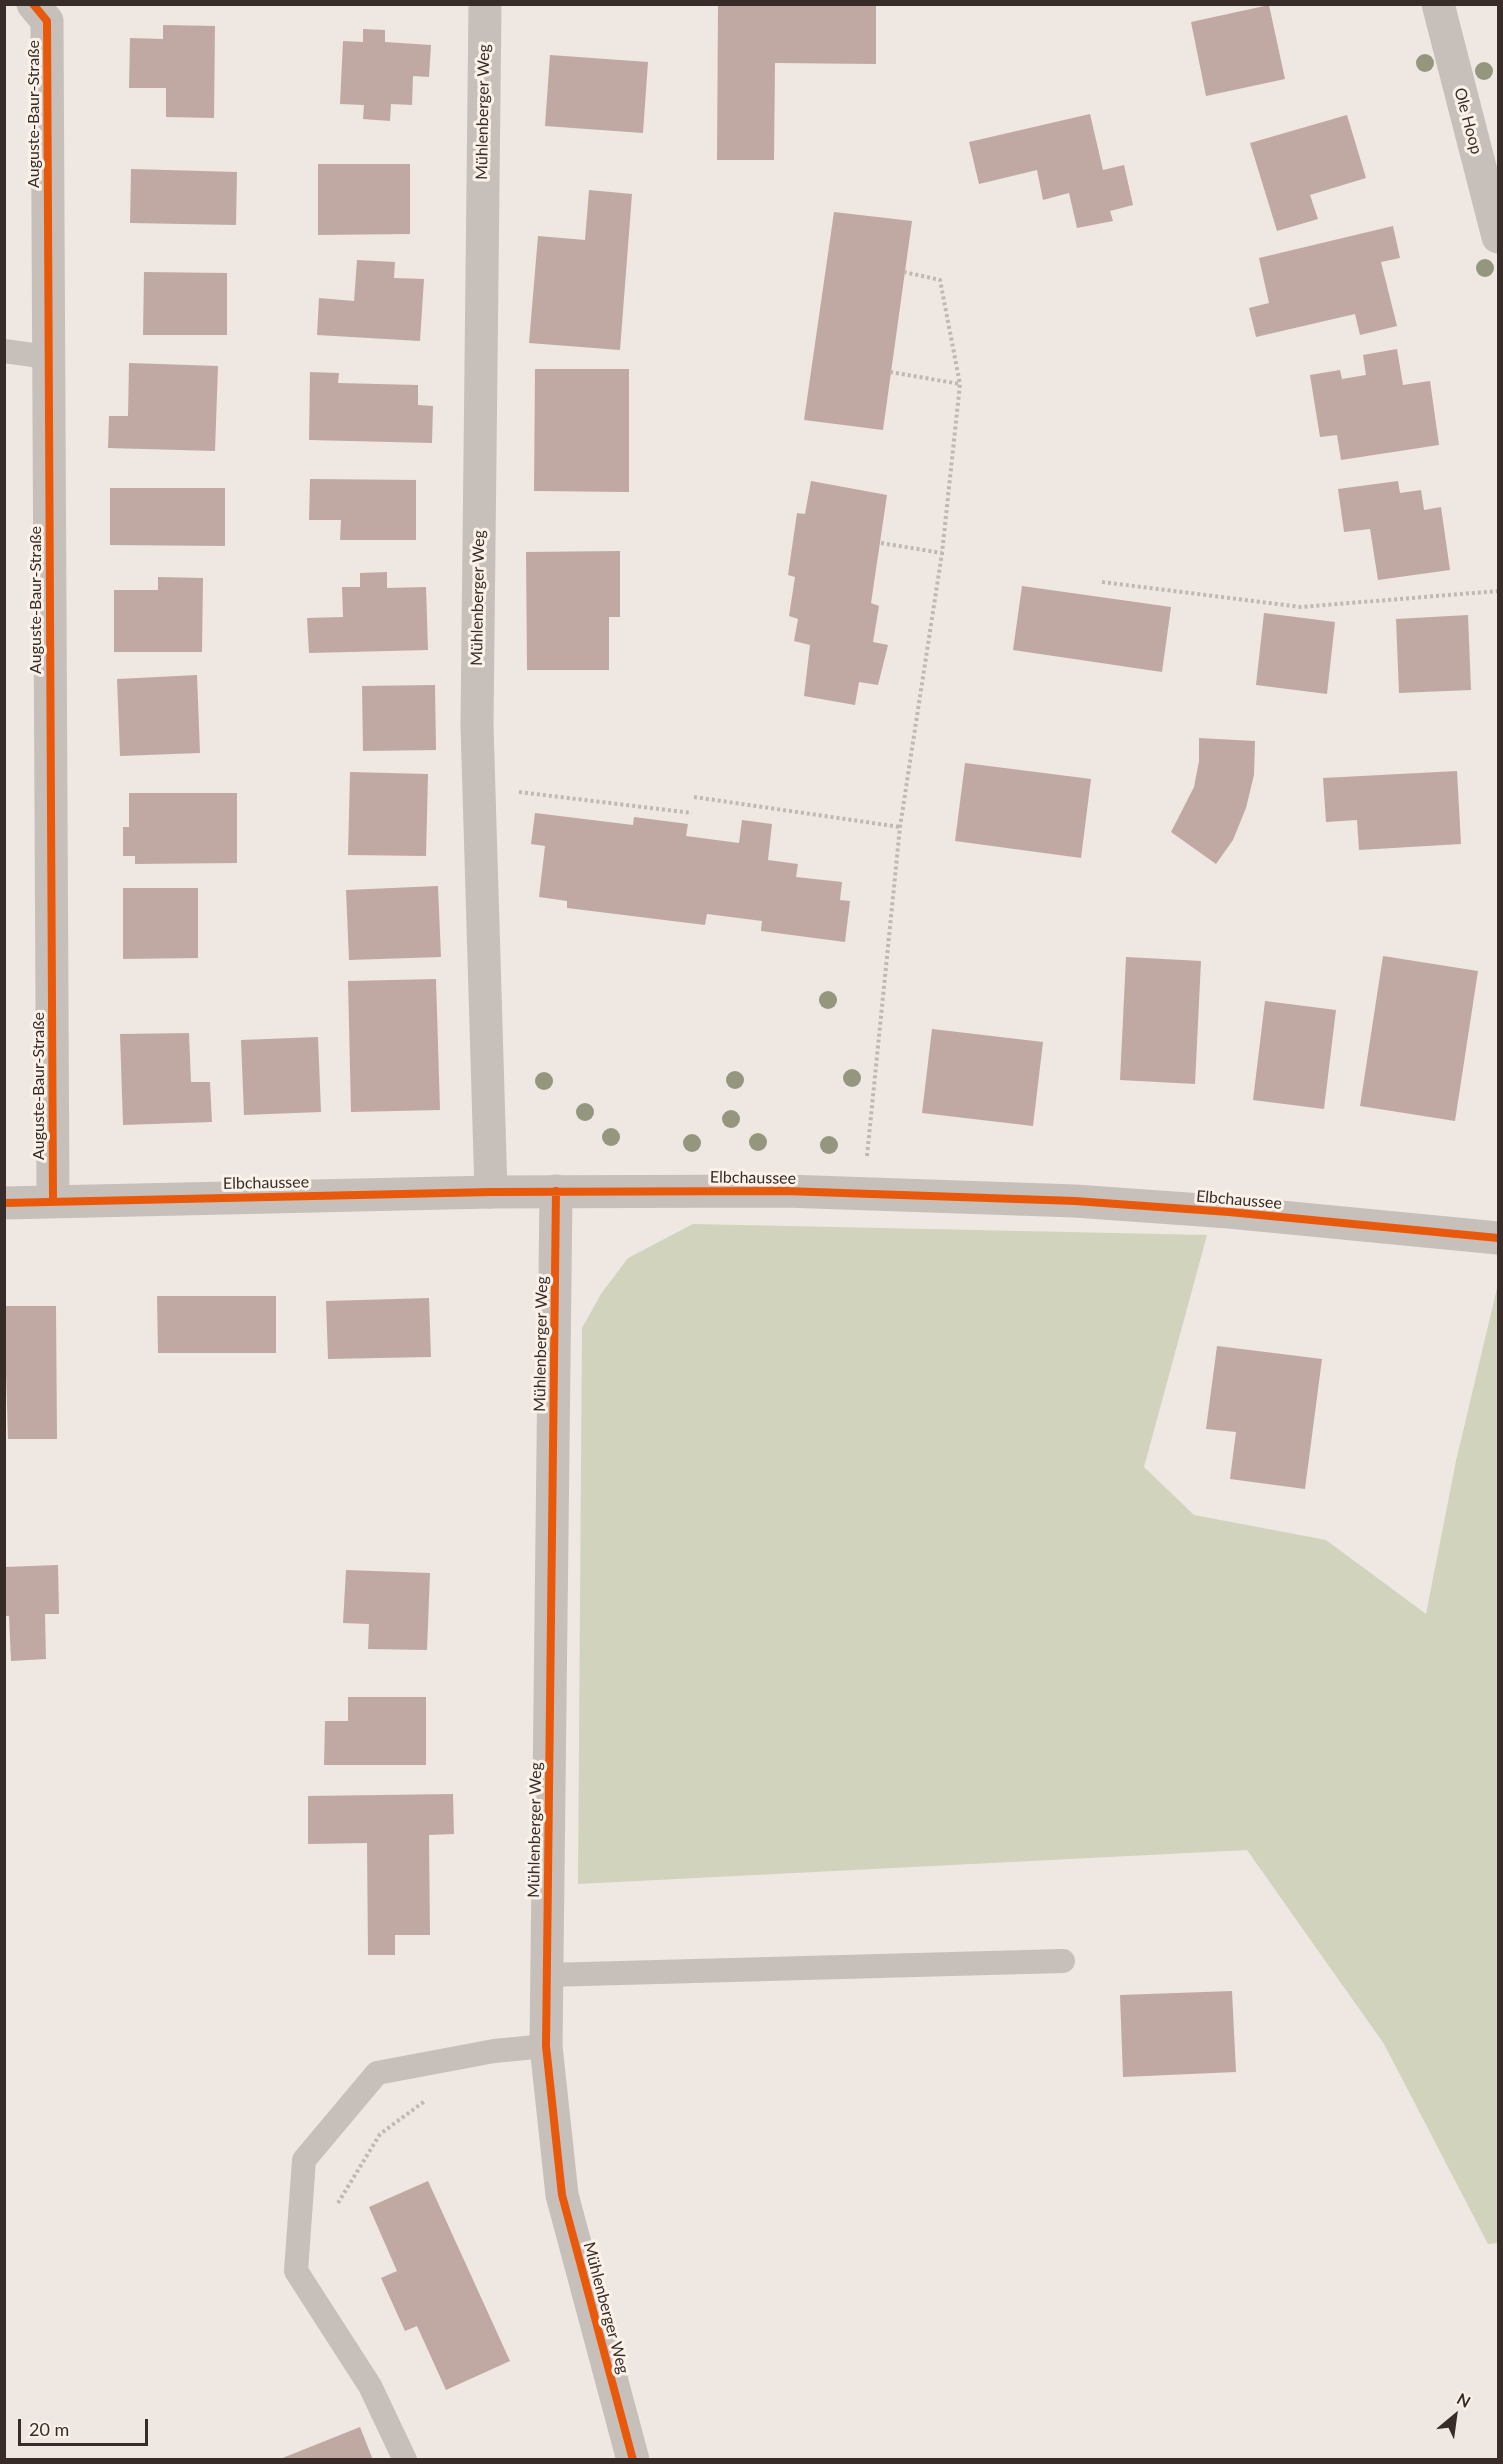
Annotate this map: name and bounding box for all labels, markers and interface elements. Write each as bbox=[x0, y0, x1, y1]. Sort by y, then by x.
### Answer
street label: Auguste-Baur-Straße bbox=[24, 40, 44, 188]
street label: Mühlenberger Weg bbox=[472, 44, 494, 180]
street label: Ole Hoop bbox=[1450, 86, 1486, 156]
street label: Auguste-Baur-Straße bbox=[26, 526, 46, 674]
street label: Mühlenberger Weg bbox=[467, 530, 489, 666]
street label: Auguste-Baur-Straße bbox=[29, 1012, 49, 1160]
street label: Elbchaussee bbox=[710, 1168, 796, 1188]
street label: Elbchaussee bbox=[223, 1173, 309, 1193]
street label: Elbchaussee bbox=[1195, 1187, 1283, 1213]
street label: Mühlenberger Weg bbox=[530, 1276, 552, 1412]
street label: Mühlenberger Weg bbox=[524, 1762, 546, 1898]
street label: Mühlenberger Weg bbox=[579, 2240, 633, 2376]
north arrow bbox=[1425, 2386, 1485, 2446]
text: N bbox=[1454, 2389, 1474, 2411]
scale bar bbox=[21, 2407, 152, 2445]
text: 20 m bbox=[29, 2418, 69, 2440]

